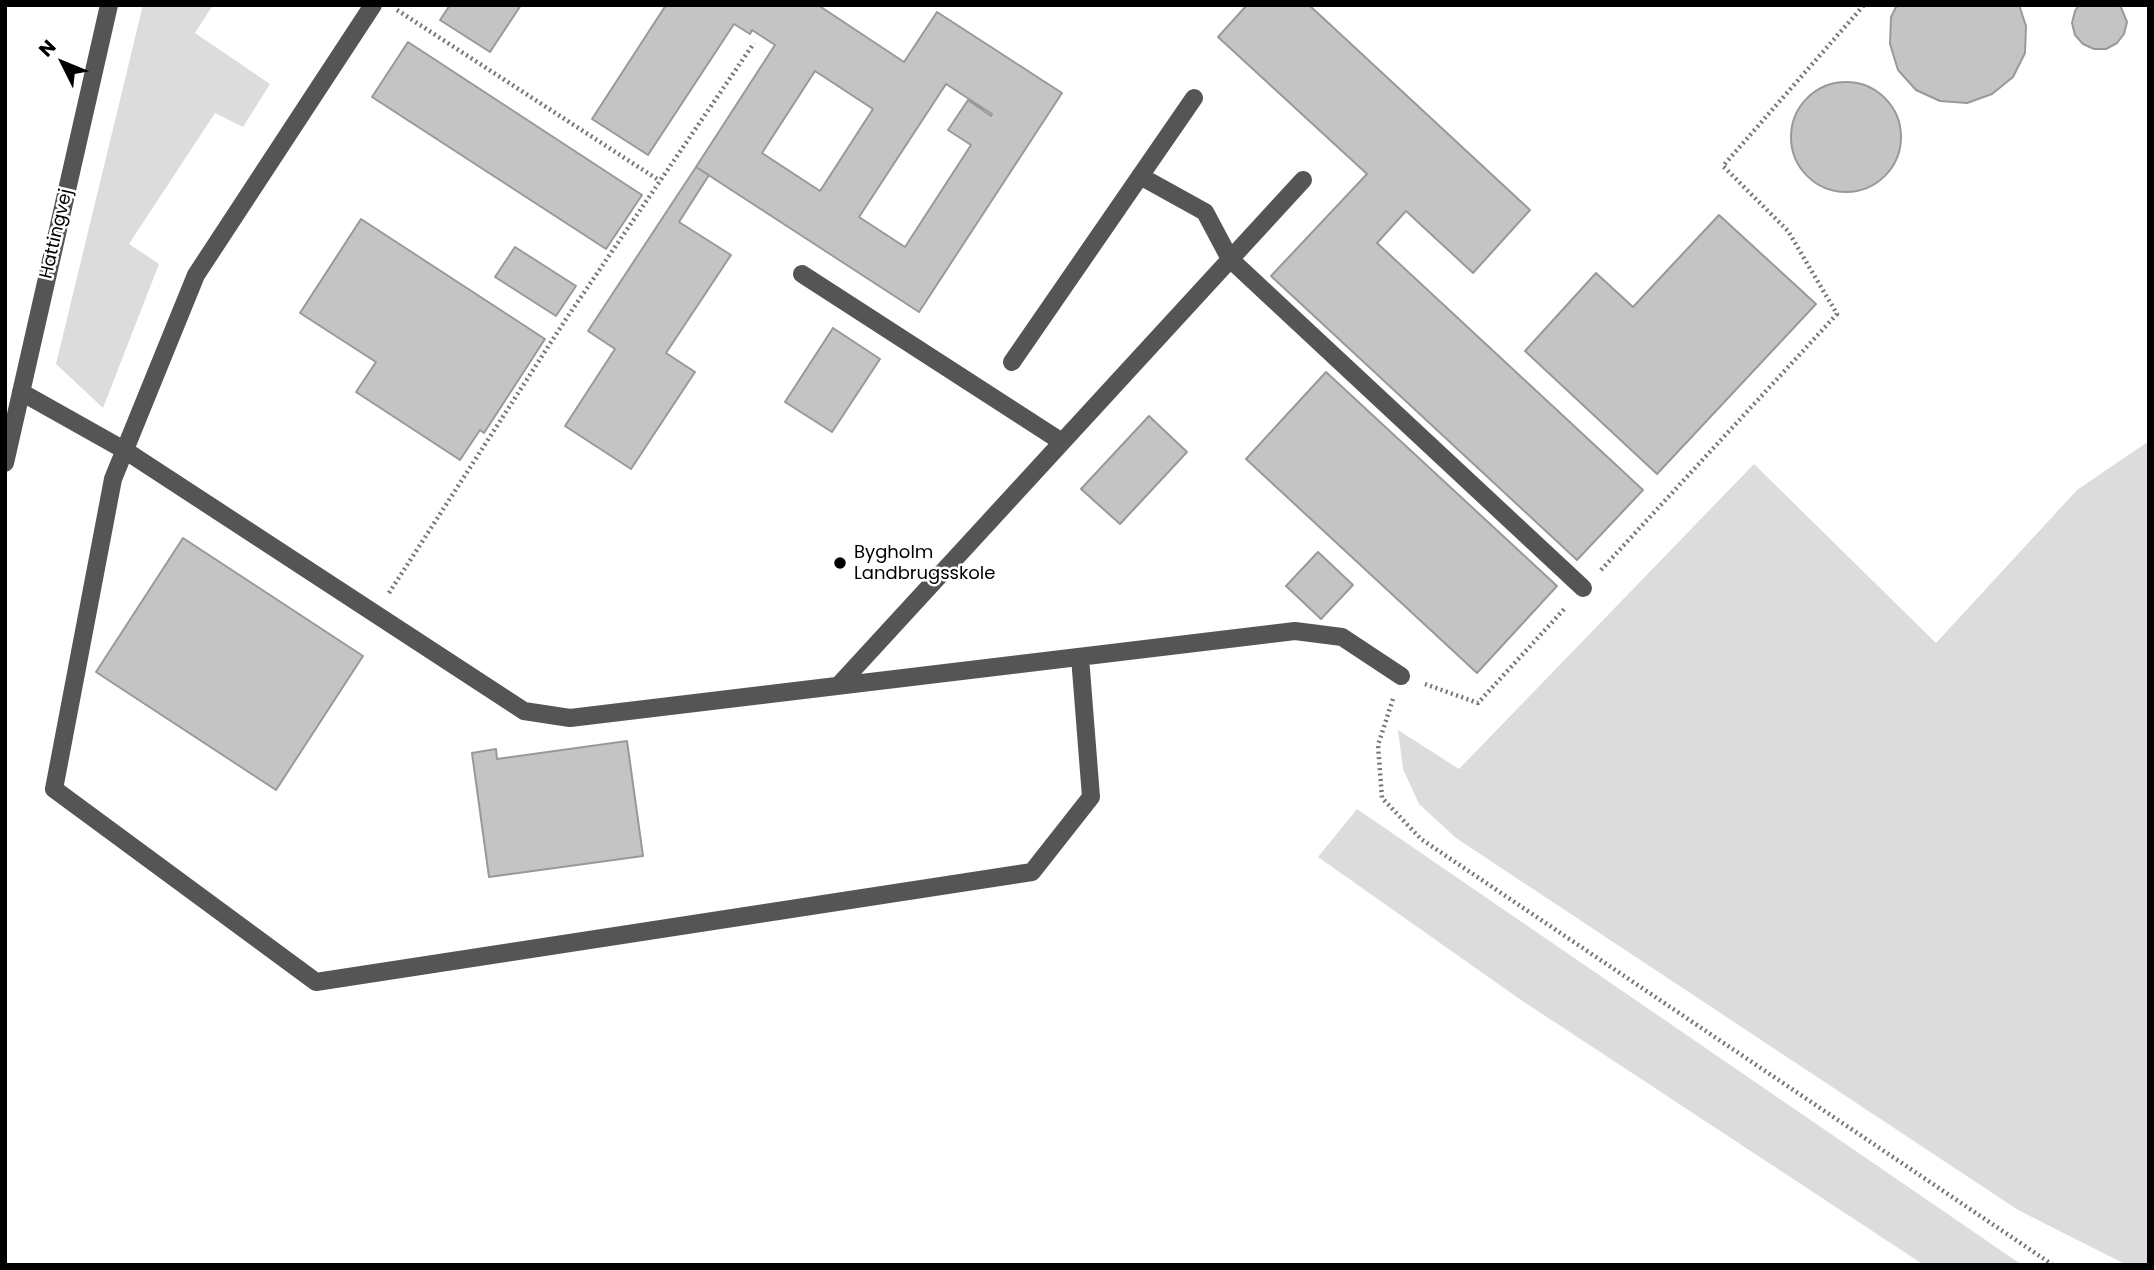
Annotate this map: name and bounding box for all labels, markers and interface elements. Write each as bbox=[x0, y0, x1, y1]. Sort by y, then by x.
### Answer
north arrow bbox=[28, 28, 98, 98]
text: N bbox=[33, 34, 62, 63]
street label: Hattingvej bbox=[36, 187, 78, 281]
place label: Bygholm Landbrugsskole bbox=[854, 542, 995, 584]
marker: Bygholm Landbrugsskole bbox=[832, 555, 848, 571]

